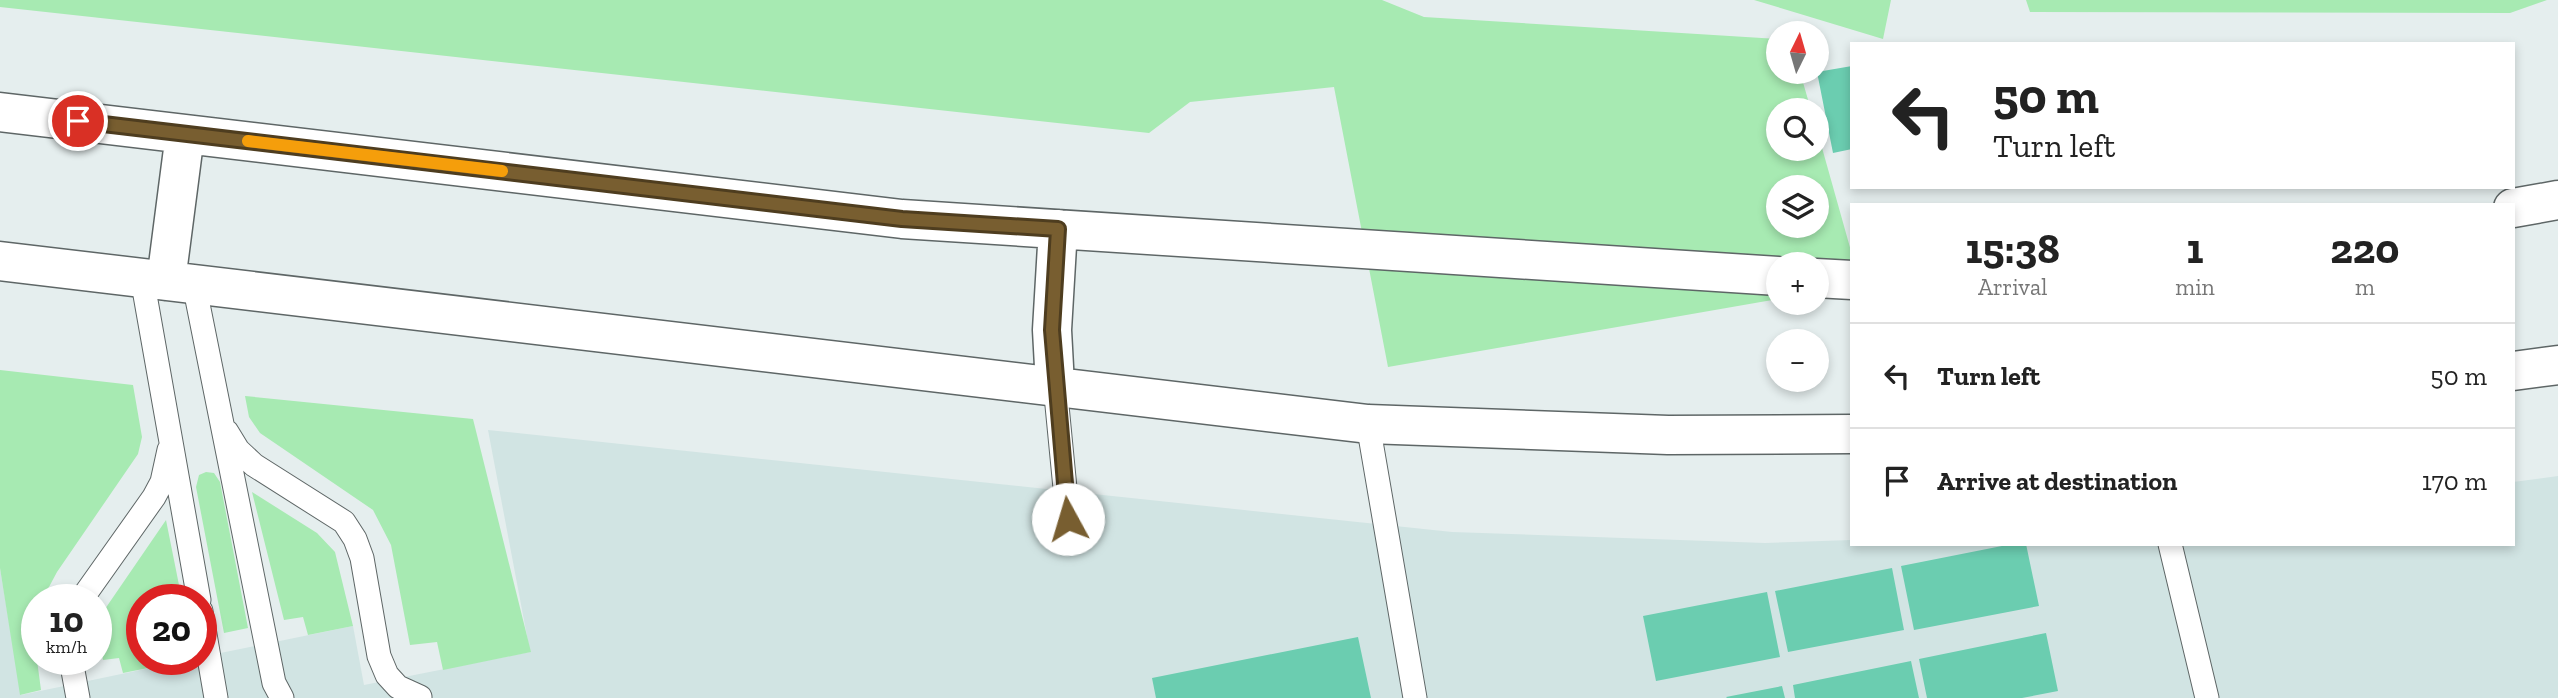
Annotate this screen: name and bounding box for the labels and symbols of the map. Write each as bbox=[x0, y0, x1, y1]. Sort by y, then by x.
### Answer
north arrow bbox=[1766, 21, 1829, 84]
pin bbox=[48, 91, 108, 151]
position arrow bbox=[1031, 482, 1105, 556]
speed limit sign: 20 bbox=[126, 584, 217, 675]

